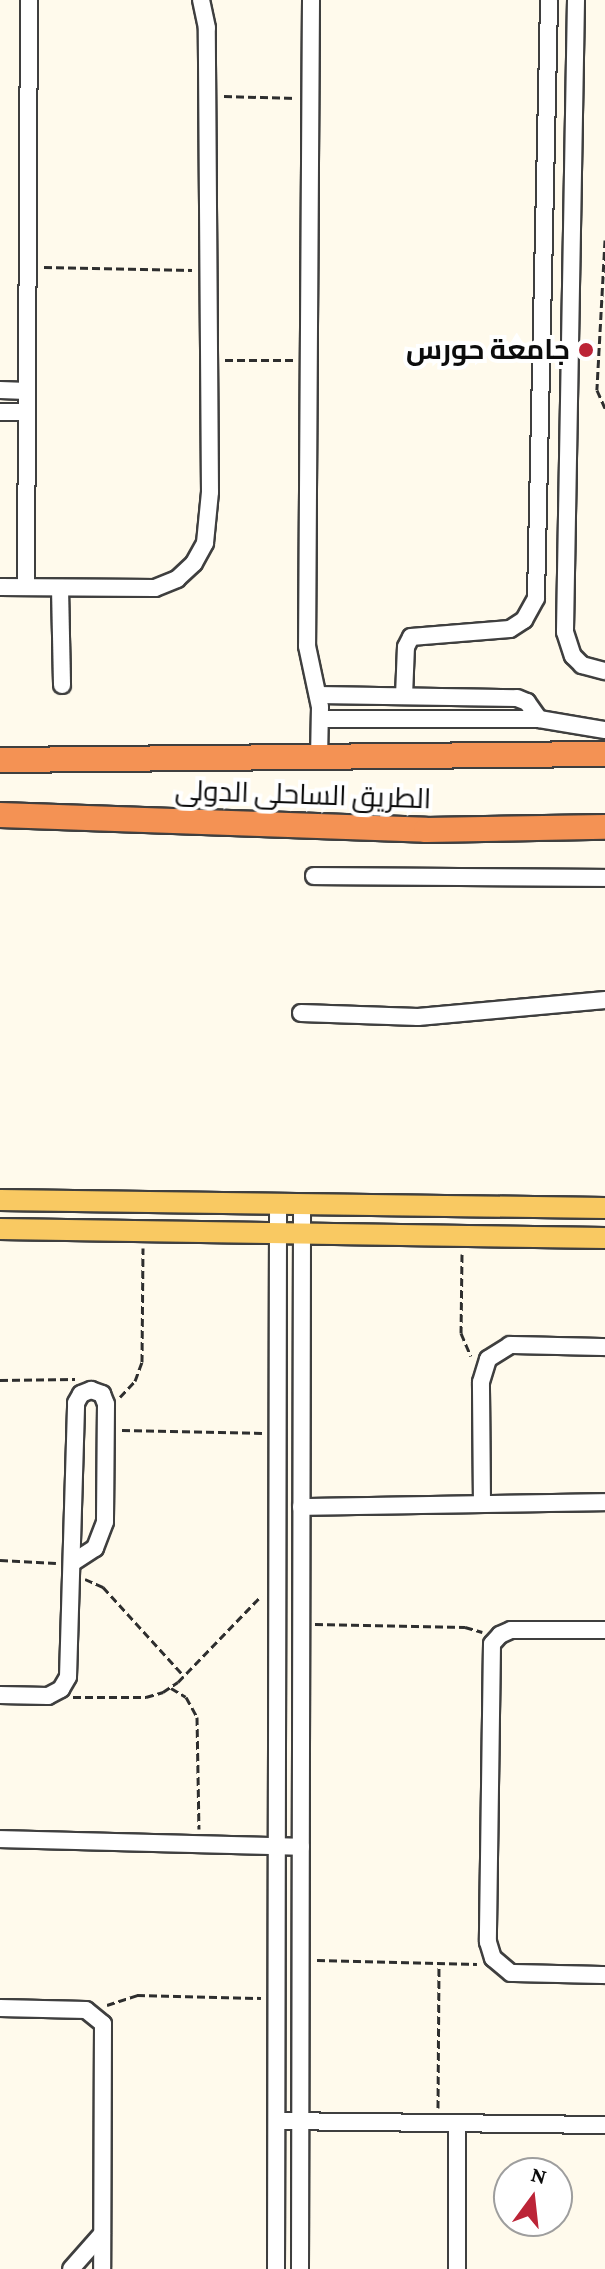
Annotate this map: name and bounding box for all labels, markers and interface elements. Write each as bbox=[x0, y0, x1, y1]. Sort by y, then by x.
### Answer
place label: جامعة حورس bbox=[406, 333, 570, 367]
marker: جامعة حورس bbox=[577, 341, 595, 359]
street label: الطريق الساحلى الدولى bbox=[174, 774, 432, 816]
north arrow bbox=[493, 2157, 573, 2237]
text: N bbox=[528, 2161, 549, 2189]

